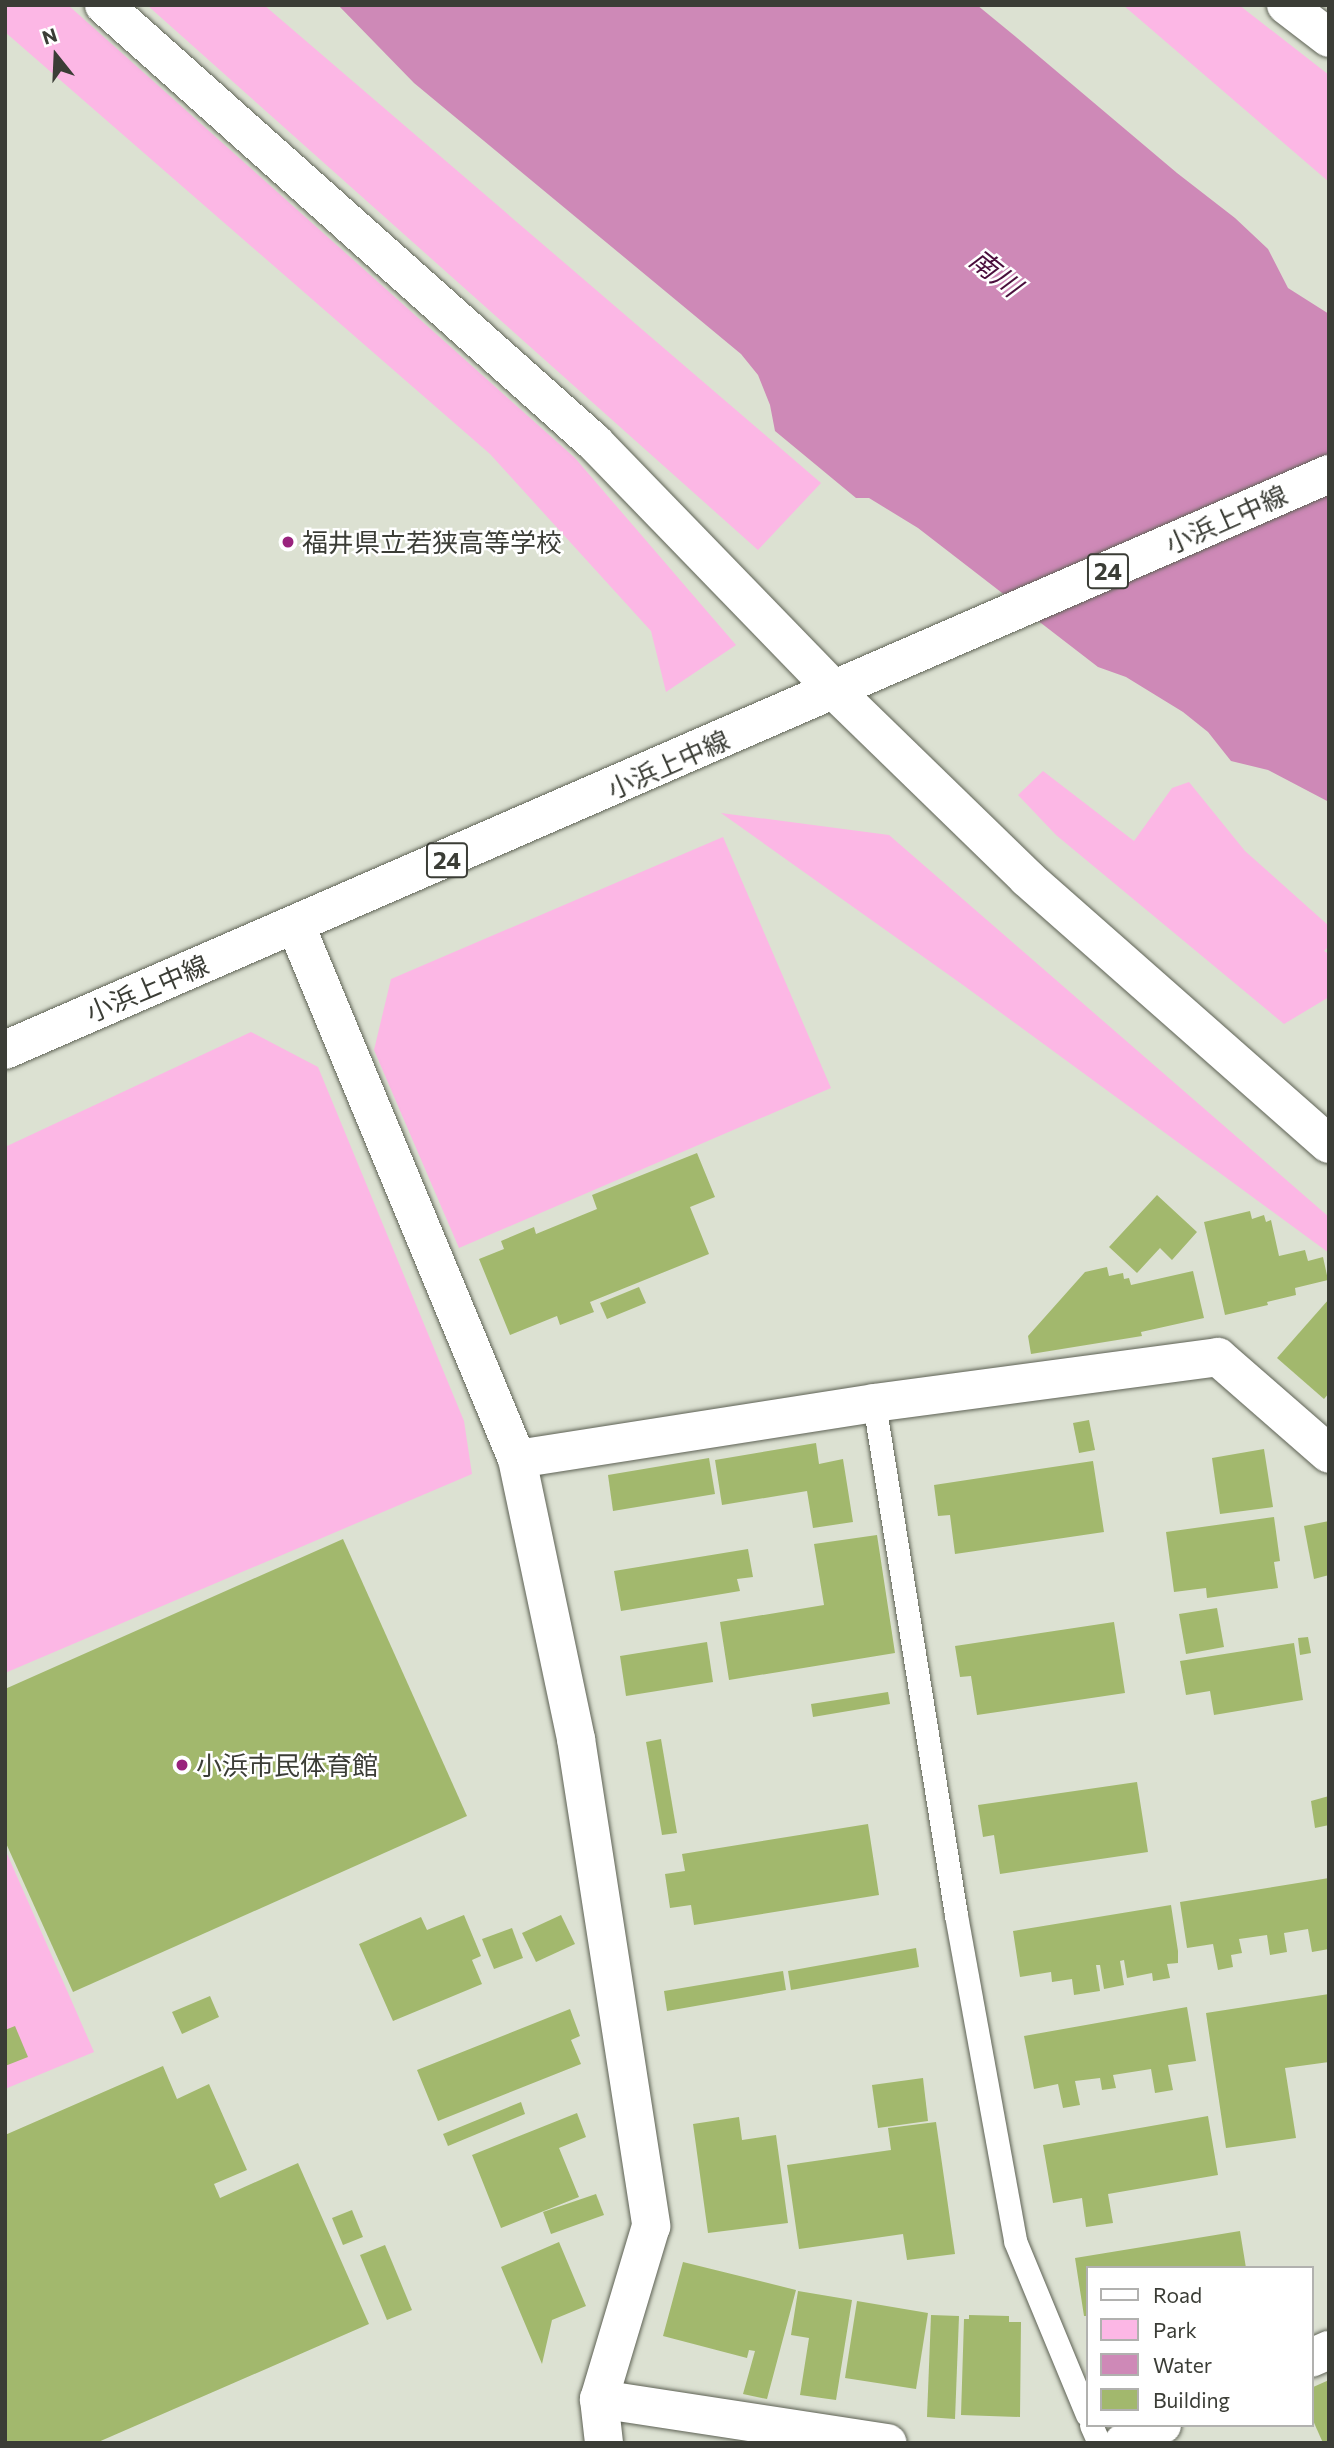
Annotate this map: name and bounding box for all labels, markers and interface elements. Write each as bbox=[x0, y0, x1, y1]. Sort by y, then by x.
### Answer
north arrow bbox=[21, 21, 91, 91]
text: N bbox=[39, 22, 60, 49]
water label: 南川 bbox=[964, 241, 1028, 303]
street label: 小浜上中線 bbox=[1160, 478, 1292, 560]
place label: 福井県立若狭高等学校 bbox=[302, 526, 562, 558]
marker: 福井県立若狭高等学校 bbox=[280, 534, 296, 550]
road number: 24 bbox=[1085, 550, 1131, 592]
street label: 小浜上中線 bbox=[602, 723, 734, 805]
road number: 24 bbox=[424, 840, 470, 880]
street label: 小浜上中線 bbox=[81, 948, 213, 1028]
place label: 小浜市民体育館 bbox=[196, 1749, 378, 1781]
marker: 小浜市民体育館 bbox=[174, 1757, 190, 1773]
legend bbox=[1086, 2266, 1313, 2427]
text: Road bbox=[1153, 2282, 1202, 2307]
text: Park bbox=[1153, 2317, 1197, 2342]
text: Water bbox=[1153, 2352, 1212, 2377]
text: Building bbox=[1153, 2387, 1230, 2412]

